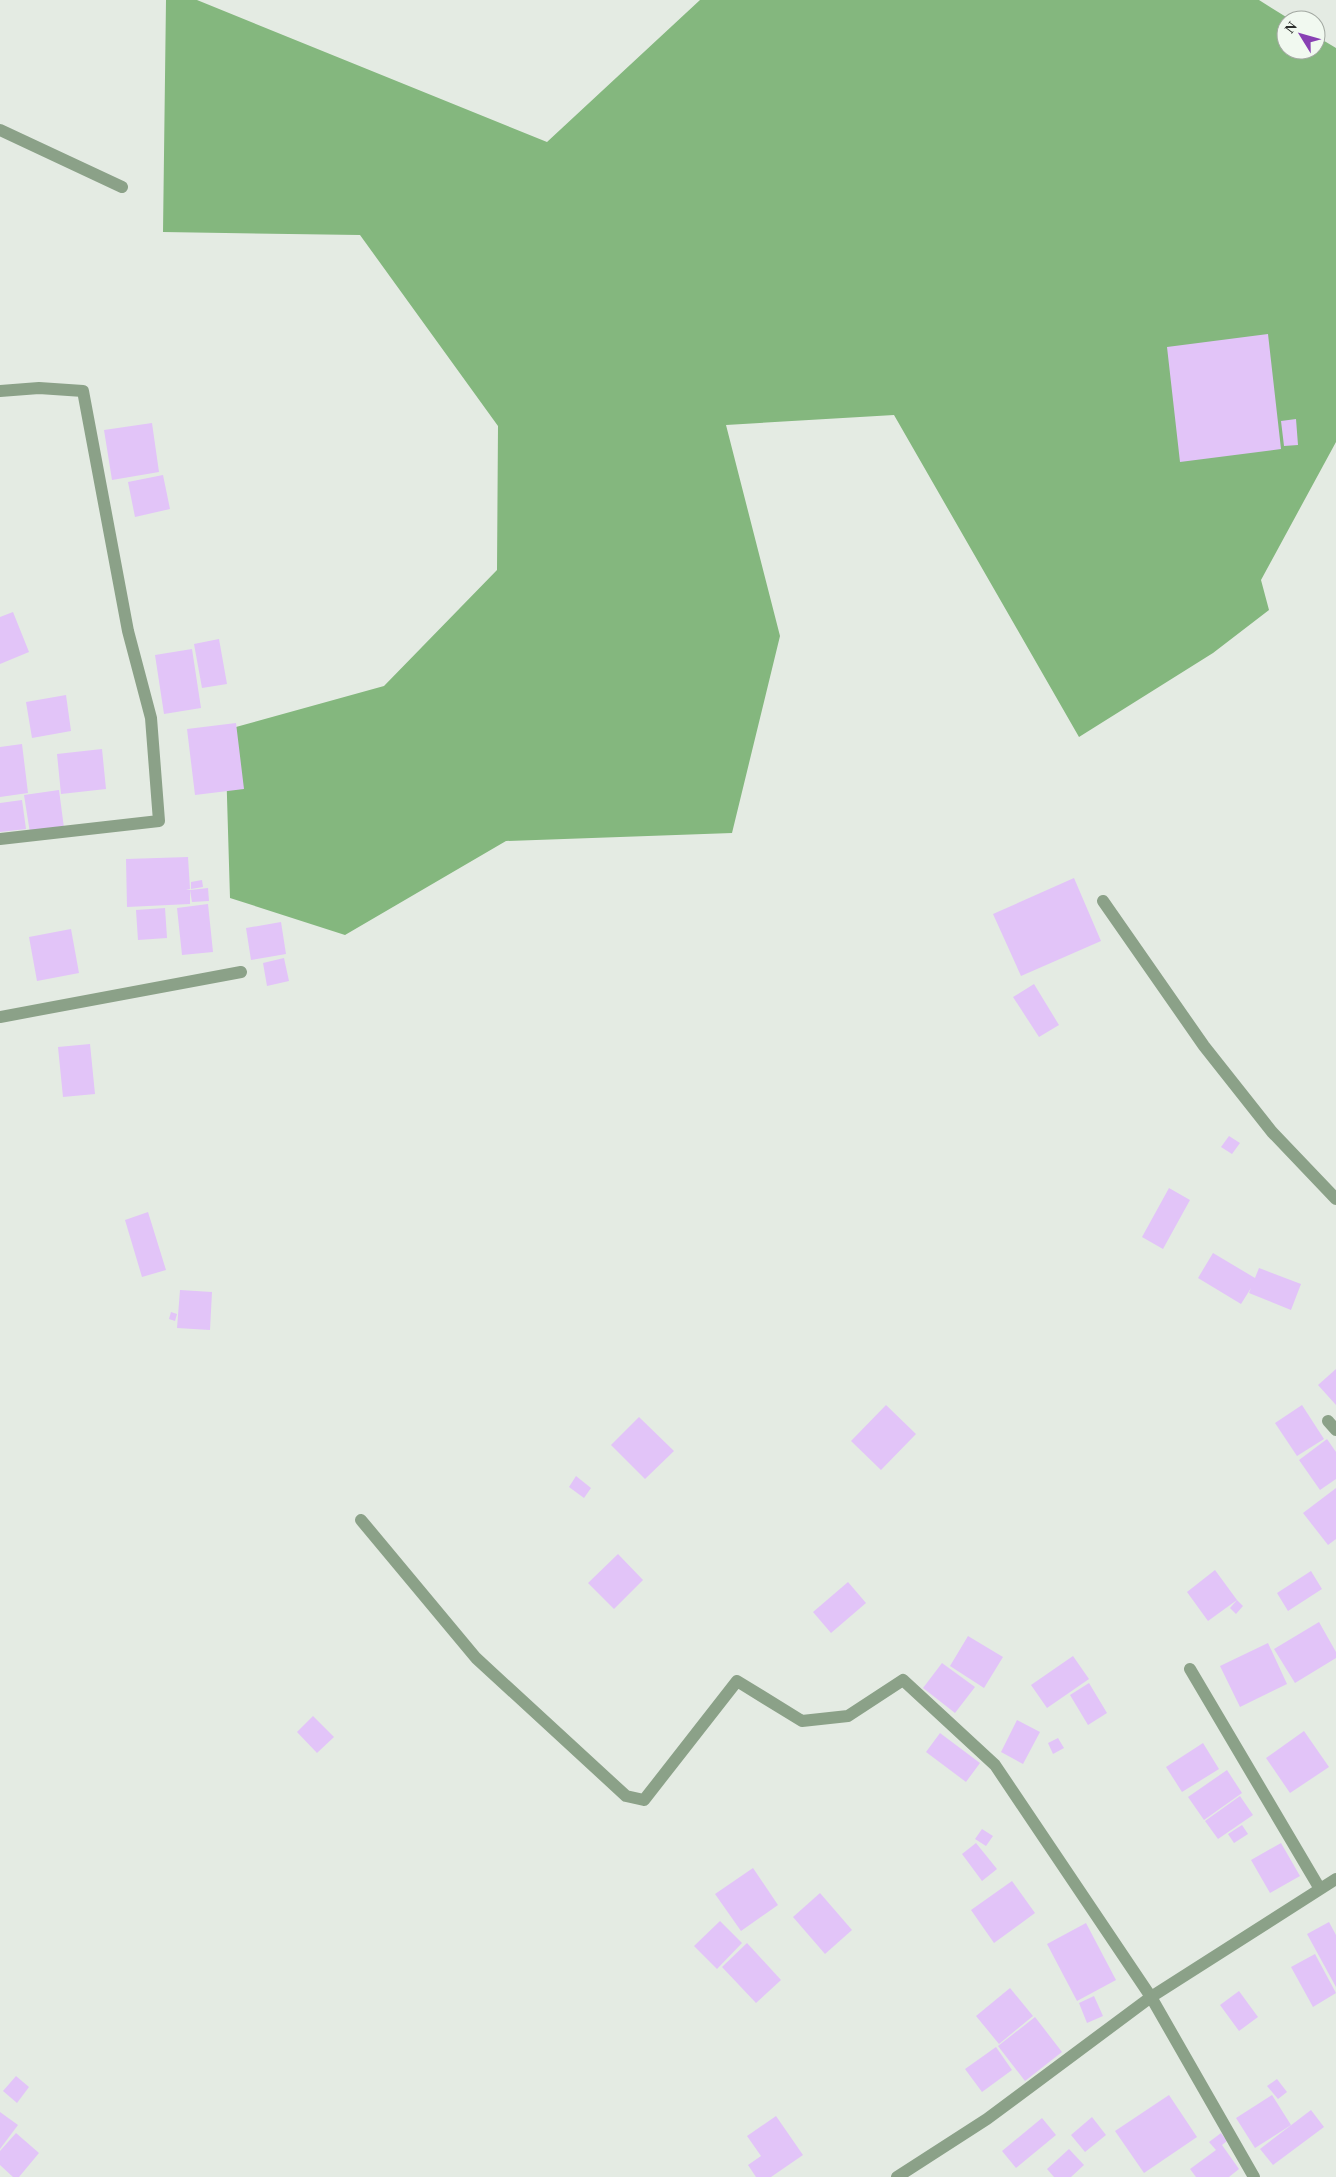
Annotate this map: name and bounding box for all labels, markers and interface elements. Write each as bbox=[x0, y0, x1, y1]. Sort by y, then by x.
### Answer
north arrow bbox=[1276, 10, 1326, 60]
text: N bbox=[1282, 19, 1300, 36]

